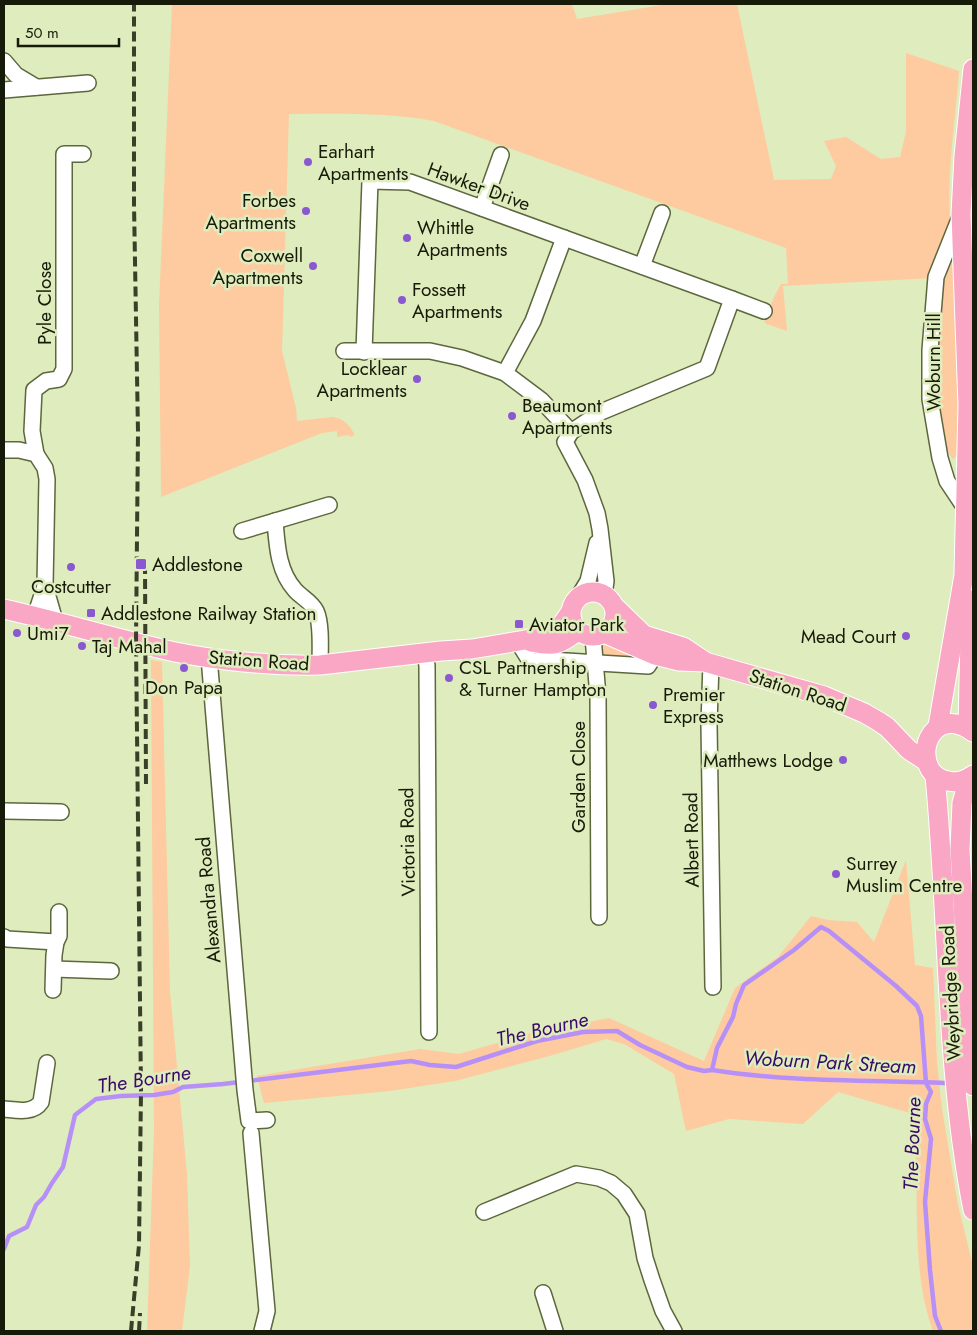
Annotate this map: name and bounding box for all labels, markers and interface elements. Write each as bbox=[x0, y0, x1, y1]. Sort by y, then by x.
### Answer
scale bar bbox=[18, 15, 119, 47]
text: 50 m bbox=[25, 22, 59, 44]
place label: Earhart Apartments bbox=[318, 138, 409, 187]
street label: Hawker Drive bbox=[424, 155, 534, 218]
marker: Earhart Apartments bbox=[302, 156, 314, 168]
place label: Forbes Apartments bbox=[206, 187, 296, 236]
marker: Forbes Apartments bbox=[300, 205, 312, 217]
place label: Whittle Apartments bbox=[417, 214, 508, 263]
marker: Whittle Apartments bbox=[401, 232, 413, 244]
place label: Coxwell Apartments bbox=[213, 242, 303, 291]
marker: Coxwell Apartments bbox=[307, 260, 319, 272]
street label: Pyle Close bbox=[31, 261, 58, 345]
place label: Fossett Apartments bbox=[412, 276, 503, 325]
marker: Fossett Apartments bbox=[396, 294, 408, 306]
street label: Woburn Hill bbox=[920, 313, 947, 411]
place label: Locklear Apartments bbox=[317, 355, 407, 404]
marker: Locklear Apartments bbox=[411, 373, 423, 385]
place label: Beaumont Apartments bbox=[522, 392, 613, 441]
marker: Beaumont Apartments bbox=[506, 410, 518, 422]
place label: Addlestone bbox=[152, 551, 243, 578]
marker: Addlestone bbox=[134, 557, 148, 571]
marker: Costcutter bbox=[65, 561, 77, 573]
place label: Costcutter bbox=[31, 573, 112, 600]
place label: Addlestone Railway Station bbox=[101, 600, 316, 627]
marker: Addlestone Railway Station bbox=[85, 607, 97, 619]
place label: Aviator Park bbox=[529, 611, 625, 638]
marker: Aviator Park bbox=[513, 618, 525, 630]
place label: Umi7 bbox=[27, 620, 69, 647]
place label: Mead Court bbox=[801, 623, 896, 650]
marker: Umi7 bbox=[11, 627, 23, 639]
marker: Mead Court bbox=[900, 630, 912, 642]
place label: Taj Mahal bbox=[92, 633, 167, 660]
marker: Taj Mahal bbox=[76, 640, 88, 652]
street label: Station Road bbox=[208, 644, 310, 677]
place label: CSL Partnership & Turner Hampton bbox=[459, 654, 607, 703]
marker: Don Papa bbox=[178, 662, 190, 674]
street label: Station Road bbox=[746, 662, 850, 719]
marker: CSL Partnership & Turner Hampton bbox=[443, 672, 455, 684]
place label: Don Papa bbox=[145, 674, 223, 701]
place label: Premier Express bbox=[663, 681, 726, 730]
marker: Premier Express bbox=[647, 699, 659, 711]
street label: Garden Close bbox=[565, 721, 592, 833]
place label: Matthews Lodge bbox=[703, 747, 833, 774]
marker: Matthews Lodge bbox=[837, 754, 849, 766]
street label: Victoria Road bbox=[393, 787, 422, 897]
street label: Albert Road bbox=[677, 792, 706, 888]
street label: Alexandra Road bbox=[190, 836, 227, 964]
place label: Surrey Muslim Centre bbox=[846, 850, 962, 899]
marker: Surrey Muslim Centre bbox=[830, 868, 842, 880]
street label: Weybridge Road bbox=[933, 925, 968, 1061]
water label: The Bourne bbox=[493, 1005, 591, 1054]
water label: Woburn Park Stream bbox=[743, 1044, 917, 1081]
water label: The Bourne bbox=[96, 1058, 193, 1101]
water label: The Bourne bbox=[896, 1097, 929, 1191]

